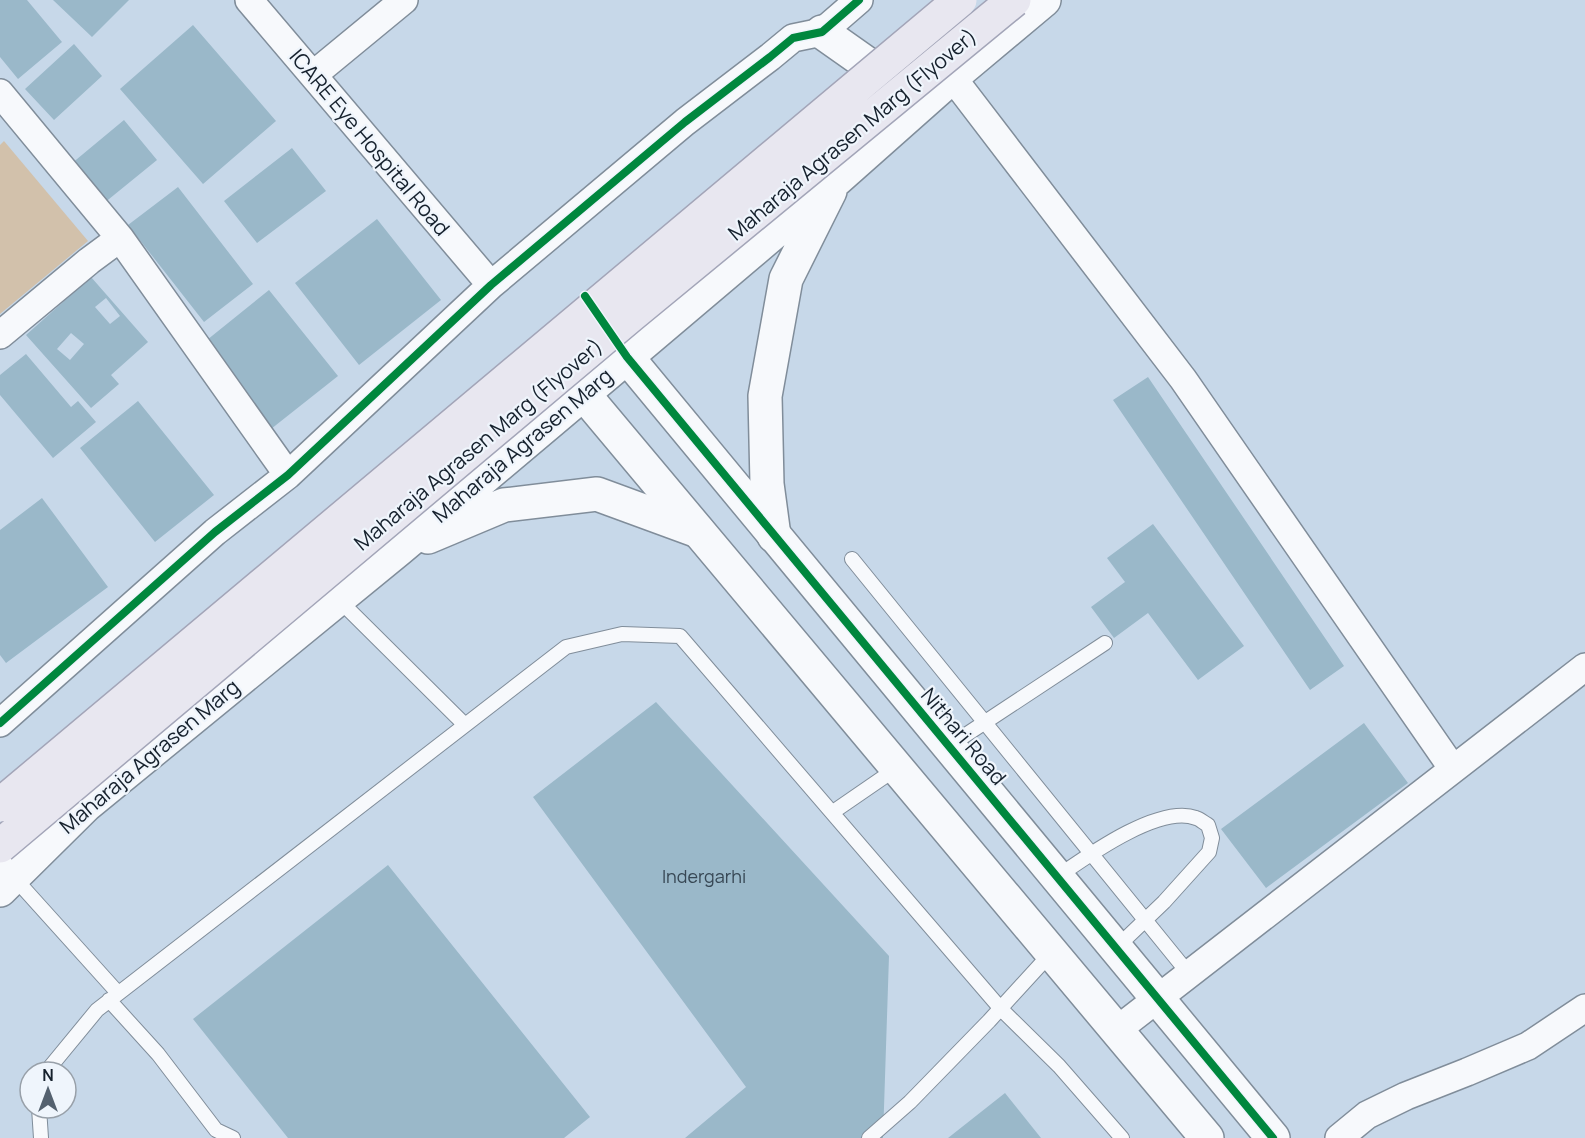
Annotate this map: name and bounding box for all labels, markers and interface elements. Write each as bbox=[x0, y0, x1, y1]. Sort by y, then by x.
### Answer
street label: Maharaja Agrasen Marg (Flyover) bbox=[722, 22, 982, 246]
street label: ICARE Eye Hospital Road bbox=[284, 43, 456, 241]
street label: Maharaja Agrasen Marg (Flyover) bbox=[349, 333, 607, 555]
street label: Maharaja Agrasen Marg bbox=[427, 363, 617, 527]
street label: Maharaja Agrasen Marg bbox=[53, 672, 245, 840]
street label: Nithari Road bbox=[915, 682, 1013, 790]
house number: Indergarhi bbox=[662, 864, 746, 888]
north arrow bbox=[18, 1060, 78, 1120]
text: N bbox=[42, 1064, 54, 1086]

